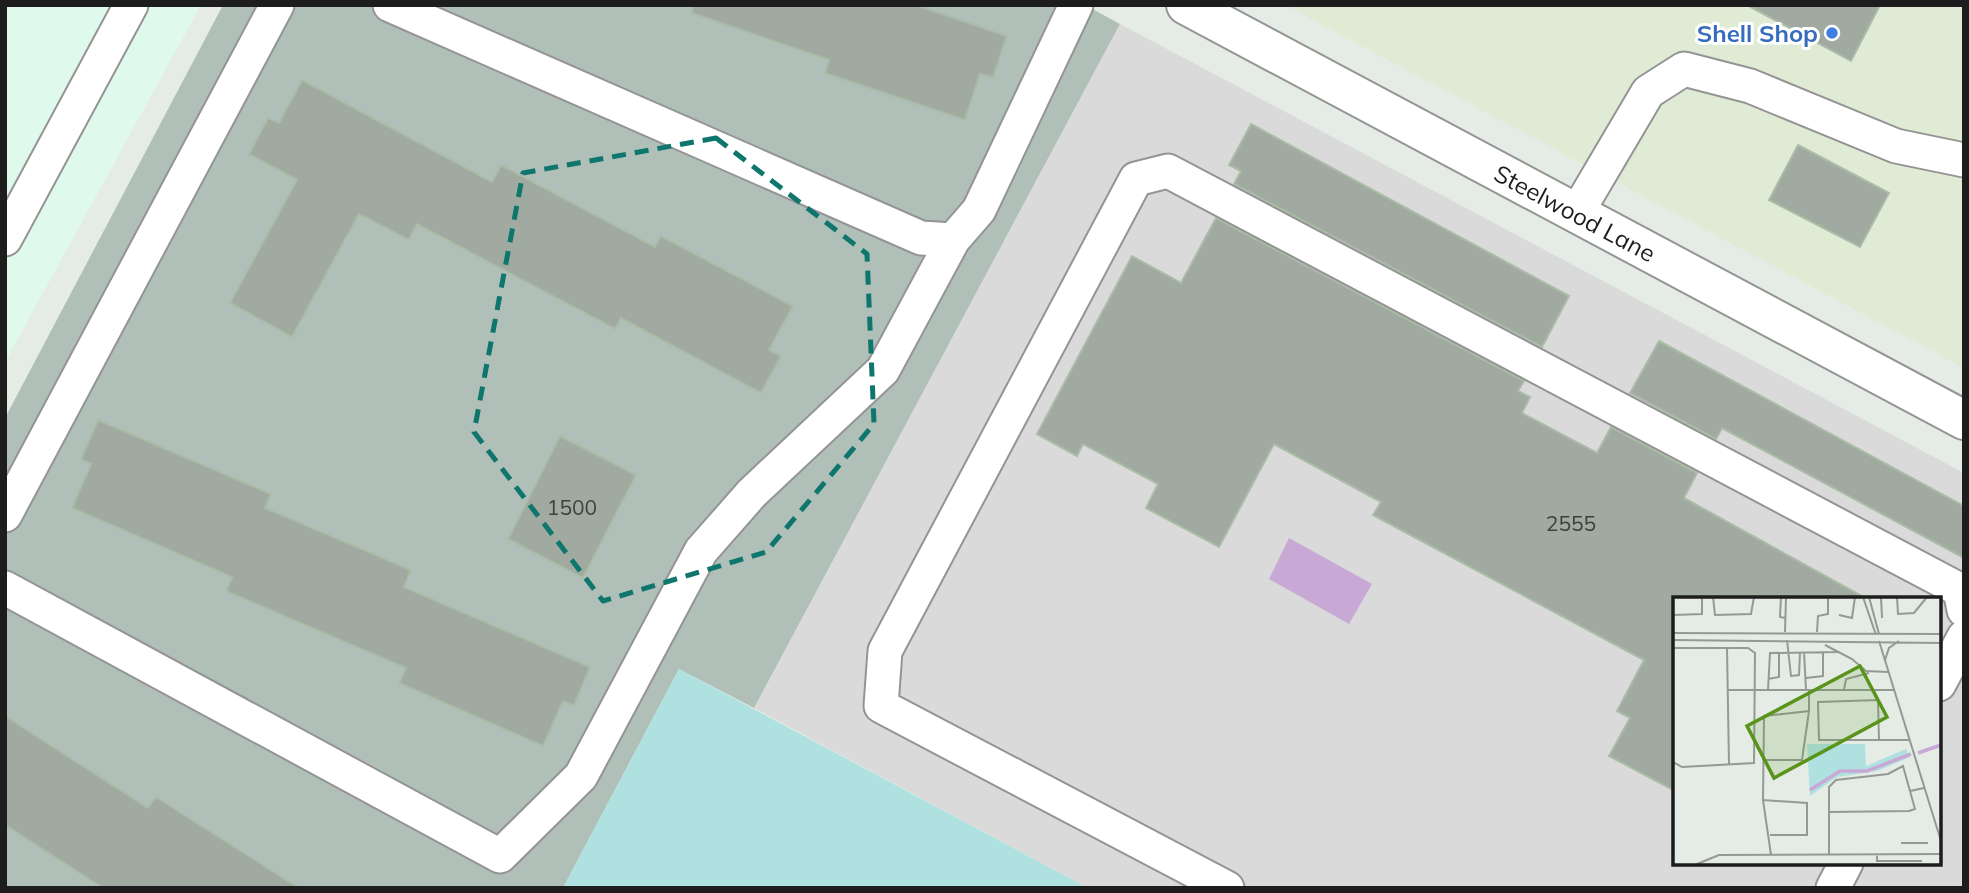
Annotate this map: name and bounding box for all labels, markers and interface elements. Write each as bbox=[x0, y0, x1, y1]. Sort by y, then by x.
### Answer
place label: Shell Shop bbox=[1697, 18, 1818, 48]
marker: Shell Shop bbox=[1824, 25, 1840, 41]
street label: Steelwood Lane bbox=[1489, 158, 1661, 268]
house number: 1500 bbox=[547, 494, 597, 520]
house number: 2555 bbox=[1546, 510, 1596, 536]
inset map bbox=[1673, 597, 1941, 865]

